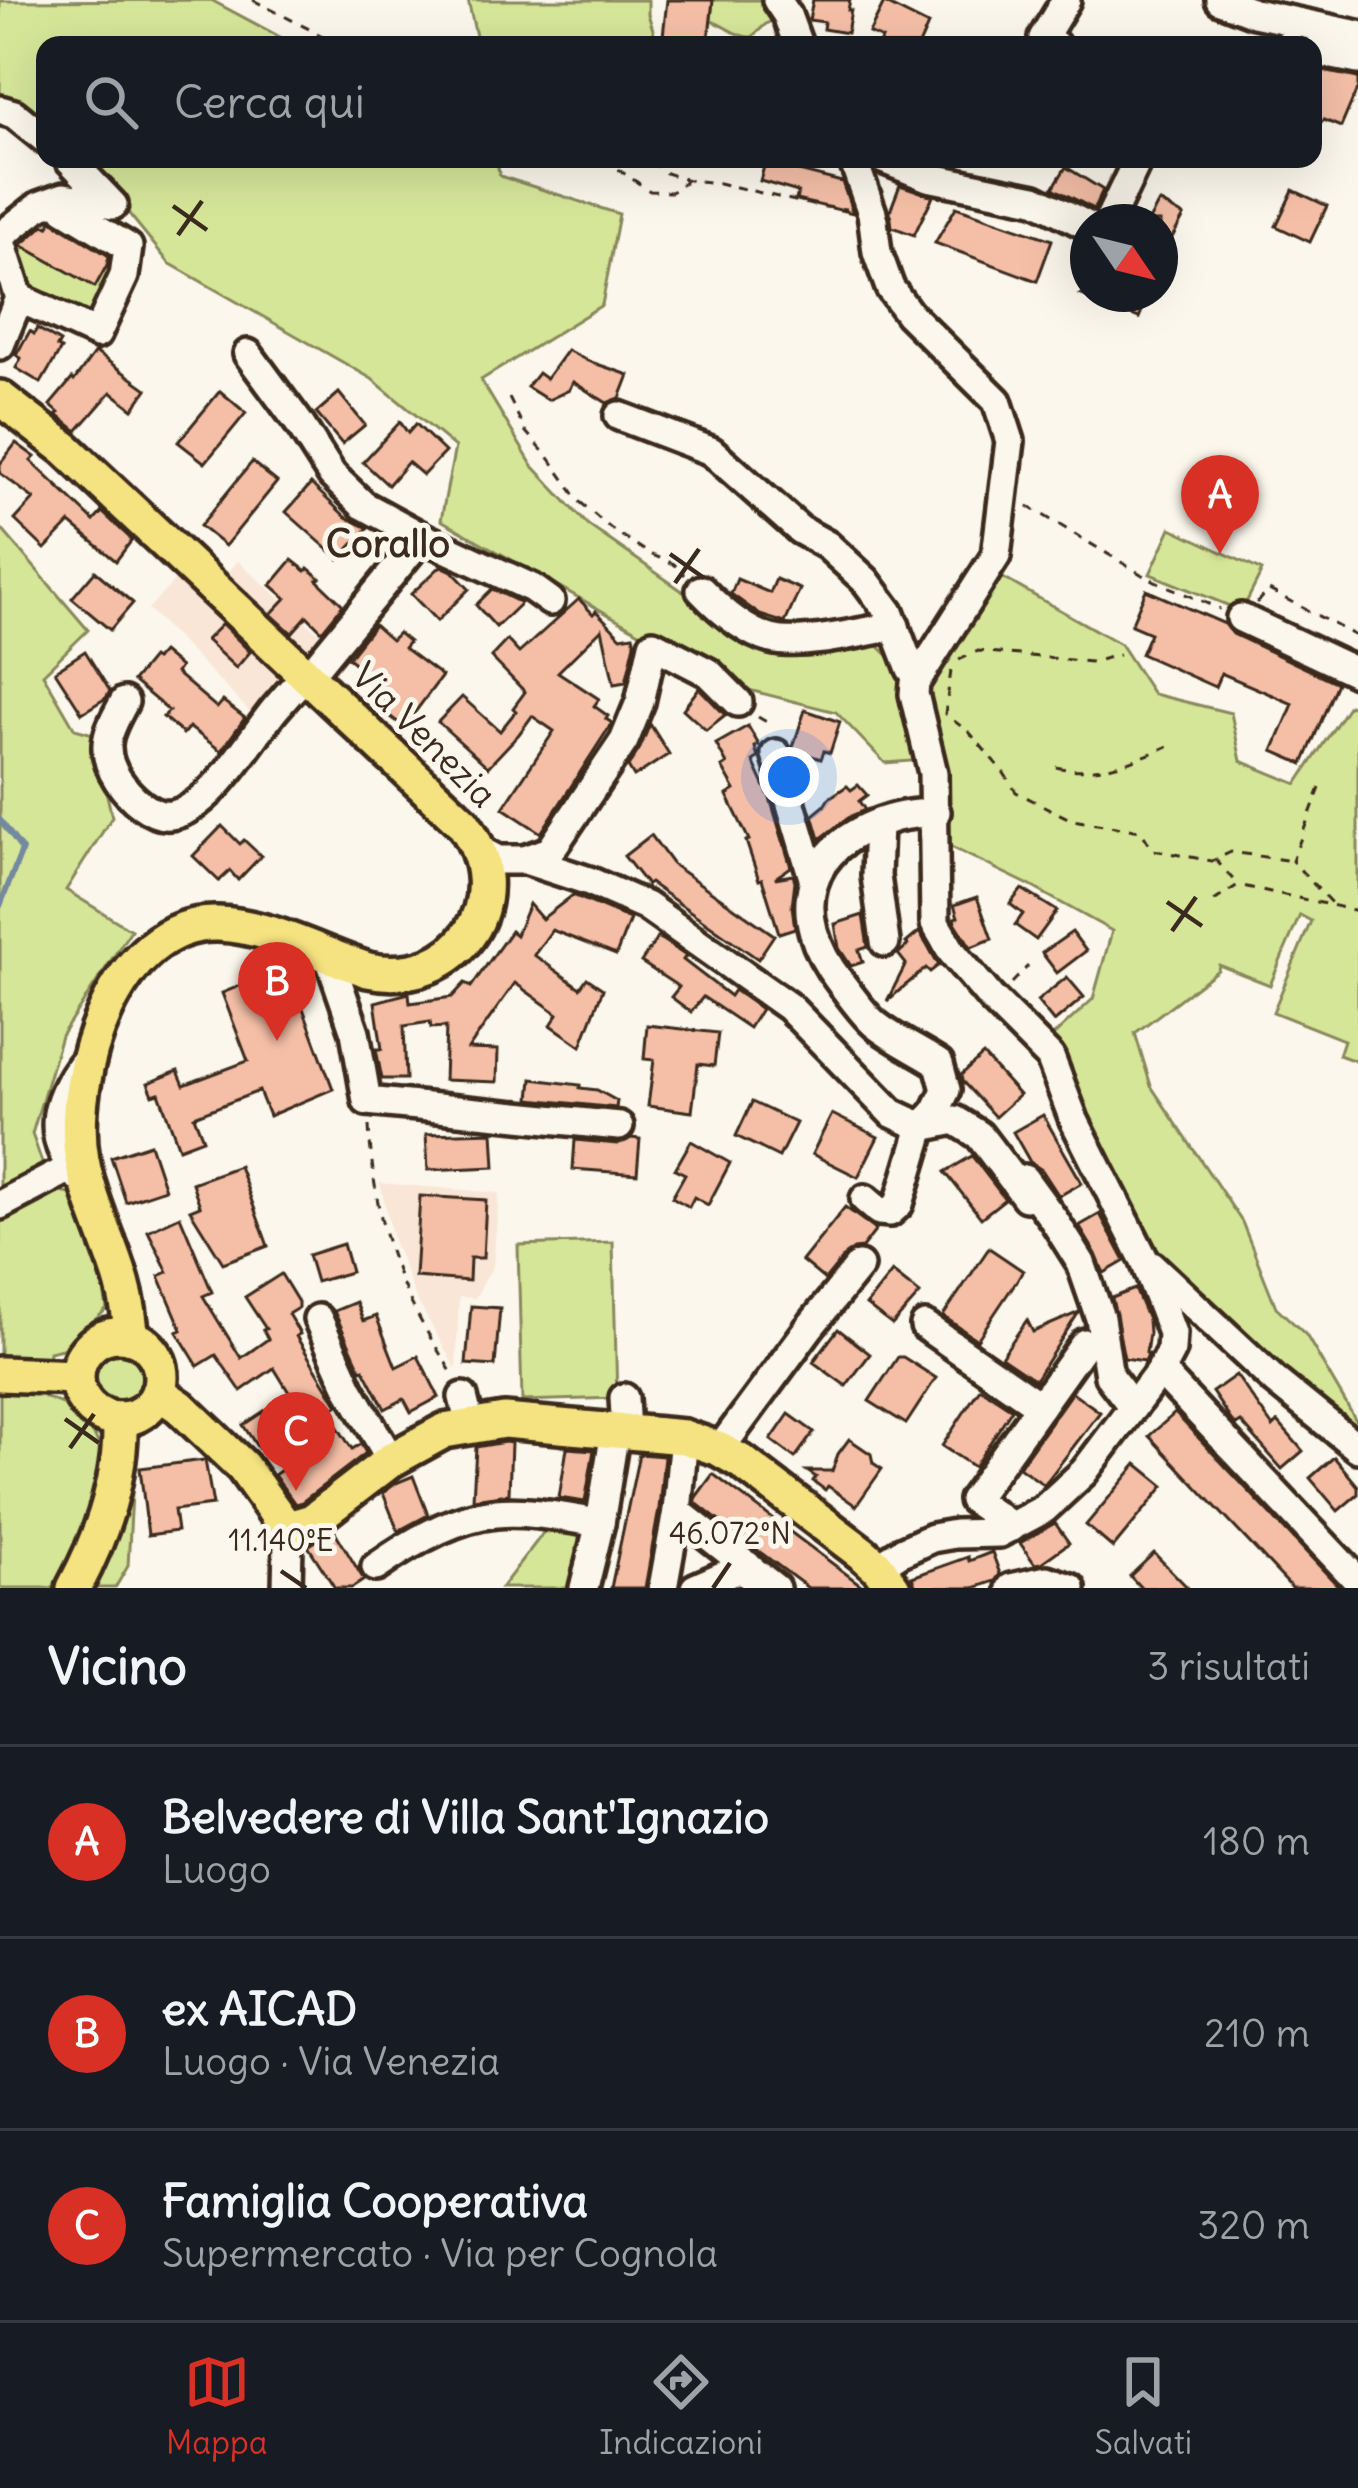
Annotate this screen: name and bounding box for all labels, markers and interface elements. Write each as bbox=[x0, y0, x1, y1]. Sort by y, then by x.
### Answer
search box bbox=[36, 36, 1322, 168]
icon: search bbox=[78, 69, 144, 135]
text: Cerca qui bbox=[174, 74, 365, 130]
north arrow bbox=[1070, 204, 1178, 312]
pin: A bbox=[1181, 455, 1259, 554]
district label: Corallo bbox=[326, 519, 450, 568]
street label: Via Venezia bbox=[342, 653, 506, 817]
your location bbox=[759, 747, 819, 807]
pin: B bbox=[238, 942, 316, 1041]
pin: C bbox=[257, 1392, 335, 1491]
text: 46.072°N bbox=[669, 1514, 791, 1552]
text: 11.140°E bbox=[228, 1521, 334, 1559]
text: Vicino bbox=[48, 1634, 187, 1698]
text: 3 risultati bbox=[1147, 1642, 1310, 1691]
text: Belvedere di Villa Sant'Ignazio bbox=[162, 1789, 769, 1845]
text: A bbox=[74, 1817, 100, 1866]
text: 180 m bbox=[1203, 1817, 1310, 1866]
text: Luogo bbox=[162, 1845, 271, 1894]
text: ex AICAD bbox=[162, 1981, 357, 2037]
text: B bbox=[74, 2009, 100, 2058]
text: 210 m bbox=[1204, 2009, 1310, 2058]
text: Luogo · Via Venezia bbox=[162, 2037, 500, 2086]
text: Famiglia Cooperativa bbox=[162, 2173, 588, 2229]
text: C bbox=[74, 2201, 100, 2250]
text: 320 m bbox=[1197, 2201, 1310, 2250]
text: Supermercato · Via per Cognola bbox=[162, 2229, 718, 2278]
tab: Mappa bbox=[166, 2349, 268, 2463]
tab: Indicazioni bbox=[599, 2349, 763, 2463]
tab: Salvati bbox=[1094, 2349, 1192, 2463]

